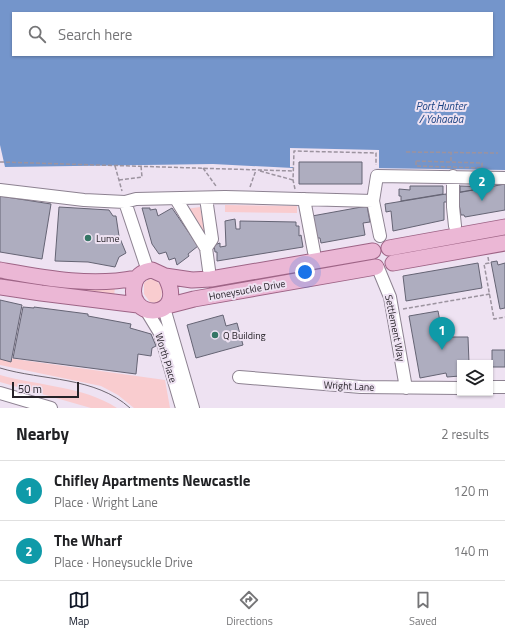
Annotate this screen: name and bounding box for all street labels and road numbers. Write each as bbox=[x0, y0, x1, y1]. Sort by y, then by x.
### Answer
street label: Honeysuckle Drive bbox=[207, 276, 287, 304]
street label: Settlement Way bbox=[381, 293, 409, 363]
street label: Worth Place bbox=[151, 331, 181, 385]
street label: Wright Lane bbox=[323, 377, 375, 395]

